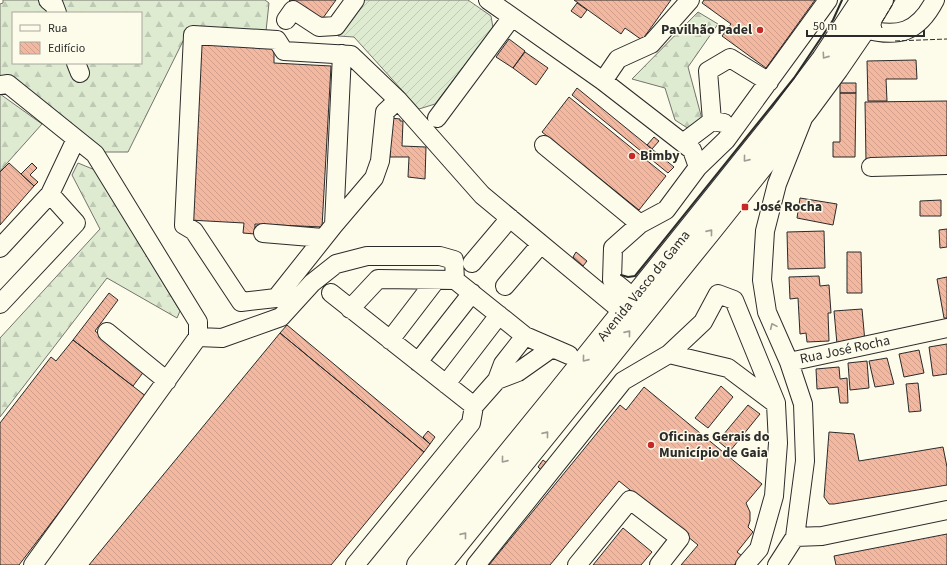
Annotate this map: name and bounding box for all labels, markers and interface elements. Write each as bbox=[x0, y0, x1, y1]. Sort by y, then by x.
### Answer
legend bbox=[12, 12, 142, 64]
scale bar bbox=[807, 12, 924, 38]
text: 50 m bbox=[813, 18, 837, 35]
text: Rua bbox=[48, 20, 67, 37]
place label: Pavilhão Padel bbox=[661, 20, 752, 40]
marker: Pavilhão Padel bbox=[755, 25, 765, 35]
text: Edifício bbox=[48, 40, 85, 57]
one-way arrow bbox=[822, 52, 830, 59]
place label: Bimby bbox=[640, 146, 680, 166]
marker: Bimby bbox=[627, 151, 637, 161]
one-way arrow bbox=[743, 154, 750, 162]
place label: José Rocha bbox=[753, 197, 822, 217]
marker: José Rocha bbox=[740, 202, 750, 212]
street label: Avenida Vasco da Gama bbox=[593, 226, 695, 346]
one-way arrow bbox=[705, 229, 712, 236]
one-way arrow bbox=[770, 322, 778, 330]
one-way arrow bbox=[623, 330, 630, 337]
street label: Rua José Rocha bbox=[798, 331, 892, 369]
one-way arrow bbox=[583, 354, 590, 361]
place label: Oficinas Gerais do Município de Gaia bbox=[659, 427, 770, 463]
one-way arrow bbox=[542, 431, 549, 438]
marker: Oficinas Gerais do Município de Gaia bbox=[646, 440, 656, 450]
one-way arrow bbox=[501, 455, 508, 462]
one-way arrow bbox=[460, 532, 467, 539]

